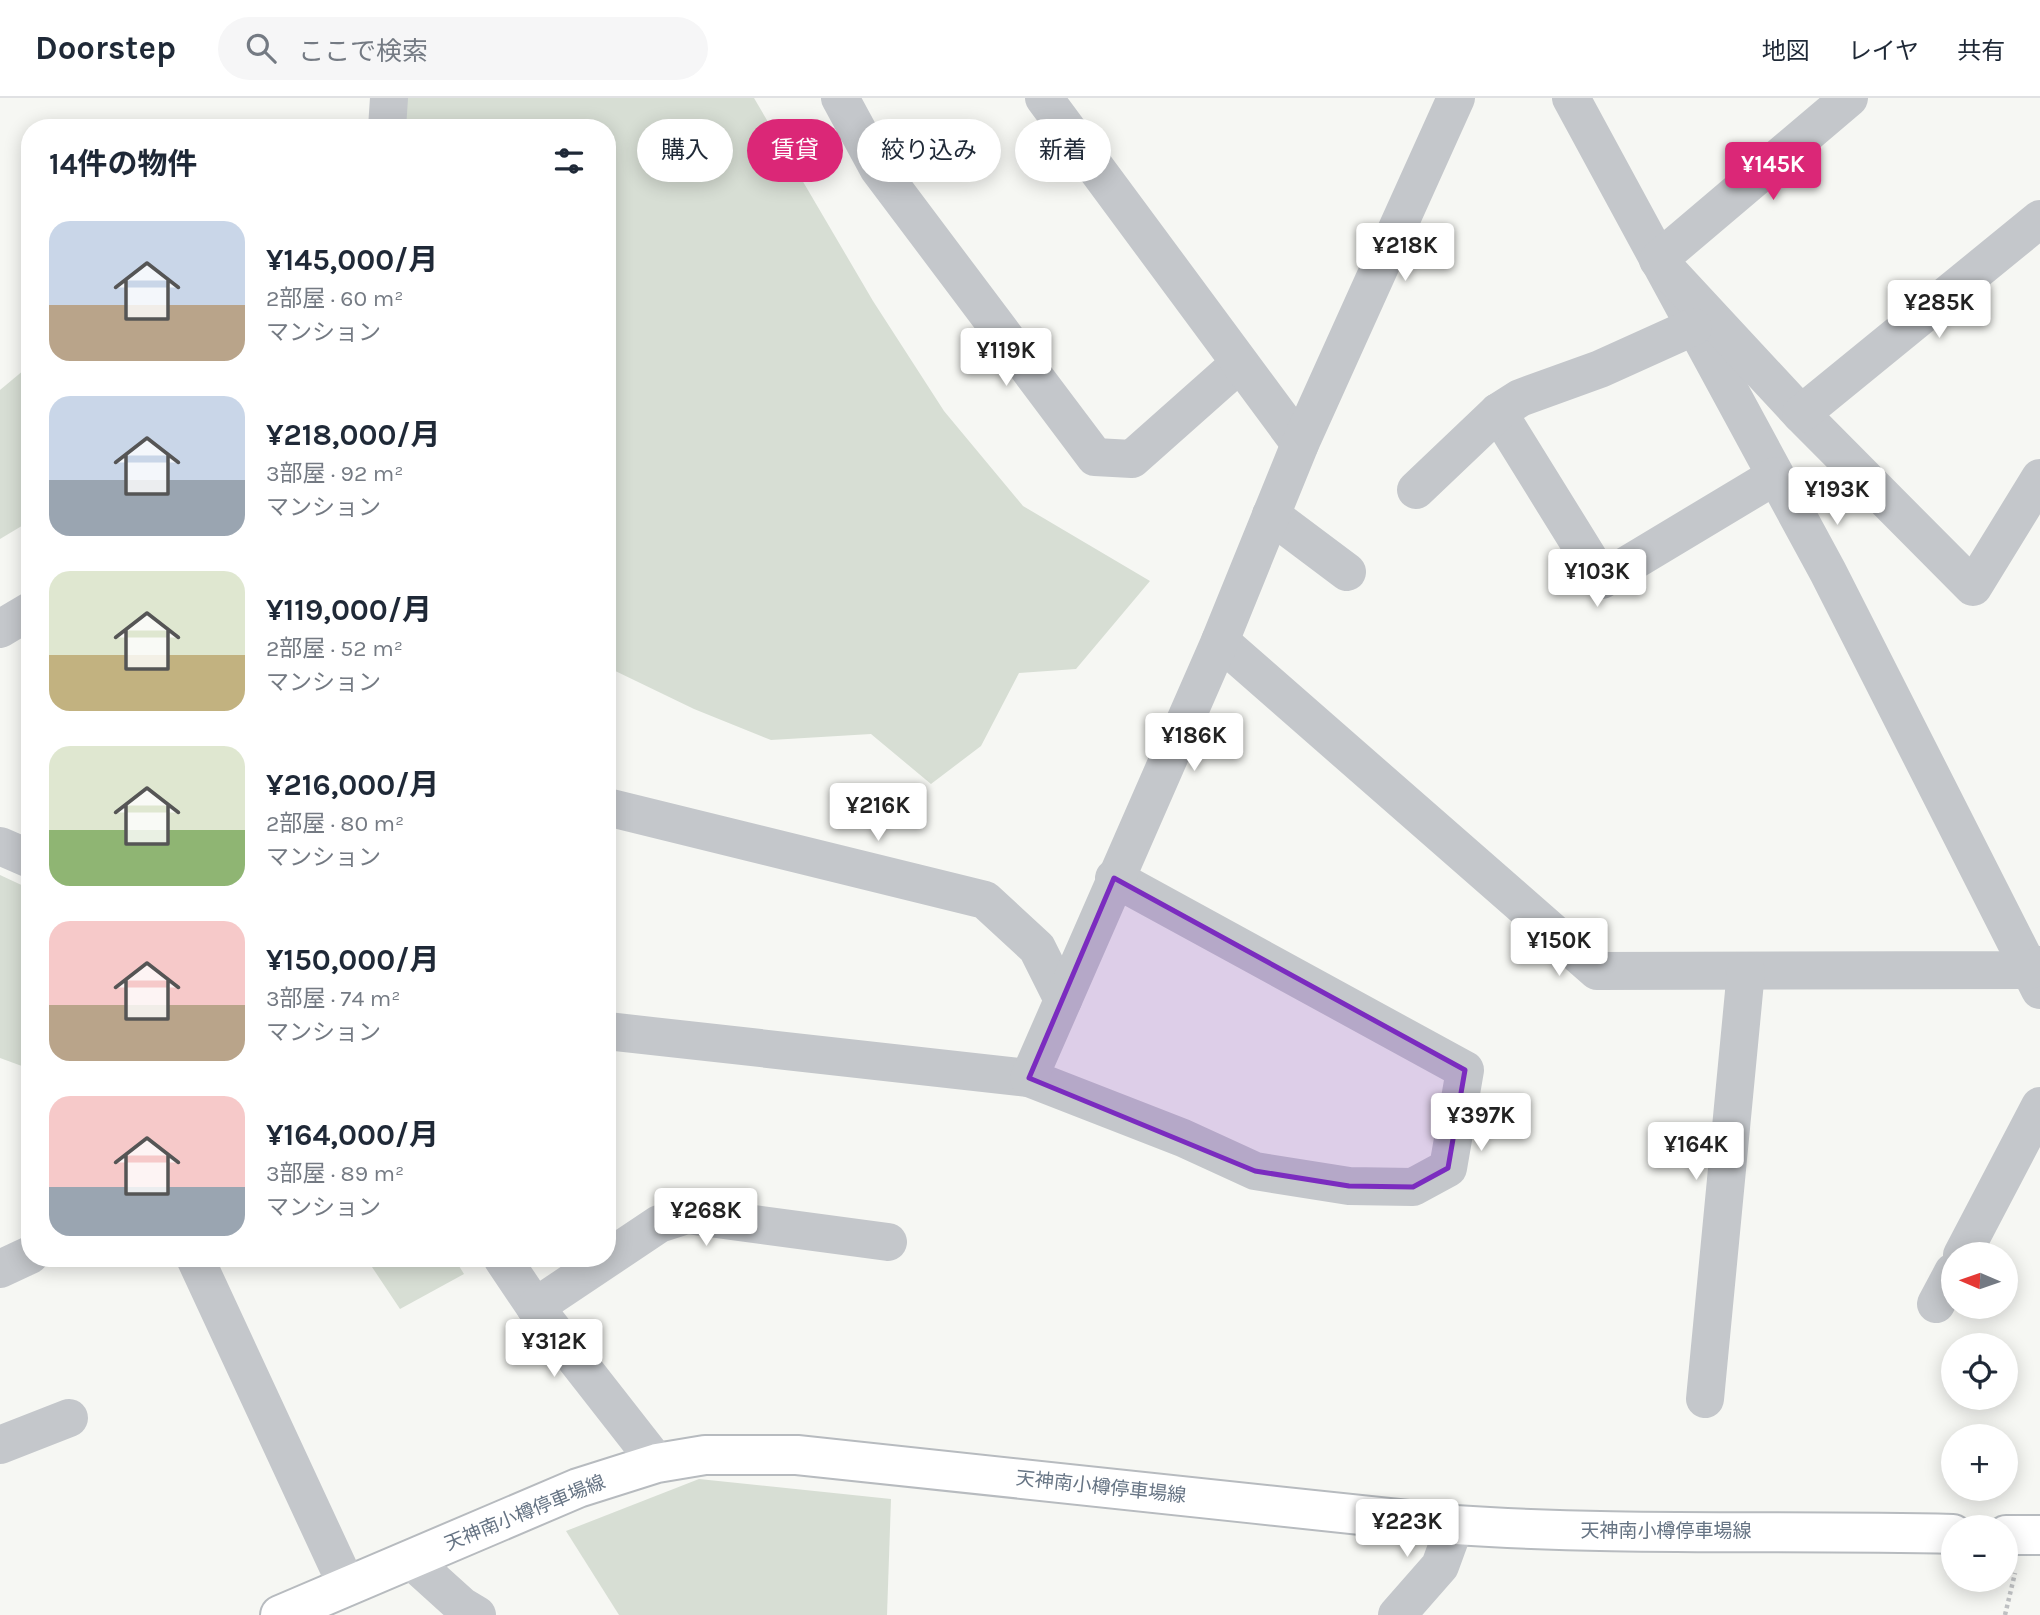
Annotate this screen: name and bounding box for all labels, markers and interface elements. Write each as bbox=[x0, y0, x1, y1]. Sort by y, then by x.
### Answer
search box bbox=[218, 17, 708, 80]
text: Doorstep bbox=[35, 29, 176, 67]
icon: search bbox=[242, 29, 280, 67]
text: ここで検索 bbox=[298, 36, 428, 67]
text: 地図 bbox=[1762, 37, 1810, 65]
text: レイヤ bbox=[1848, 37, 1919, 65]
text: 共有 bbox=[1957, 37, 2005, 65]
chip: 購入 bbox=[637, 119, 733, 182]
chip: 賃貸 bbox=[747, 119, 843, 182]
chip: 絞り込み bbox=[857, 119, 1001, 182]
chip: 新着 bbox=[1015, 119, 1111, 182]
icon: filters bbox=[550, 142, 588, 180]
pin: ¥145K bbox=[1724, 142, 1822, 202]
text: 14件の物件 bbox=[49, 146, 198, 182]
text: ¥145K bbox=[1741, 151, 1805, 178]
pin: ¥218K bbox=[1356, 223, 1454, 283]
text: ¥218K bbox=[1372, 232, 1438, 259]
text: ¥145,000/月 bbox=[266, 242, 438, 278]
icon: home bbox=[105, 249, 189, 333]
pin: ¥285K bbox=[1890, 280, 1988, 340]
text: 2部屋 · 60 m² bbox=[266, 285, 403, 312]
text: ¥285K bbox=[1904, 289, 1974, 316]
text: マンション bbox=[266, 319, 381, 346]
pin: ¥119K bbox=[957, 328, 1055, 388]
text: ¥119K bbox=[977, 337, 1035, 364]
text: ¥218,000/月 bbox=[266, 417, 441, 453]
icon: home bbox=[105, 424, 189, 508]
text: 3部屋 · 92 m² bbox=[266, 460, 403, 487]
pin: ¥193K bbox=[1788, 468, 1886, 527]
text: ¥193K bbox=[1804, 476, 1870, 503]
text: マンション bbox=[266, 494, 381, 521]
pin: ¥103K bbox=[1548, 550, 1646, 609]
text: ¥103K bbox=[1564, 558, 1630, 585]
text: ¥119,000/月 bbox=[266, 592, 432, 628]
icon: home bbox=[105, 599, 189, 683]
text: 2部屋 · 52 m² bbox=[266, 635, 403, 662]
text: マンション bbox=[266, 669, 381, 696]
pin: ¥186K bbox=[1145, 714, 1243, 773]
text: ¥186K bbox=[1161, 722, 1227, 749]
text: ¥216,000/月 bbox=[266, 767, 439, 803]
icon: home bbox=[105, 774, 189, 858]
pin: ¥216K bbox=[829, 784, 927, 843]
text: ¥216K bbox=[846, 792, 910, 819]
text: 2部屋 · 80 m² bbox=[266, 810, 404, 837]
text: マンション bbox=[266, 844, 381, 871]
pin: ¥150K bbox=[1510, 918, 1608, 978]
text: ¥150K bbox=[1527, 927, 1591, 954]
text: ¥150,000/月 bbox=[266, 942, 439, 978]
icon: home bbox=[105, 949, 189, 1033]
text: 3部屋 · 74 m² bbox=[266, 985, 400, 1012]
text: マンション bbox=[266, 1019, 381, 1046]
pin: ¥397K bbox=[1432, 1094, 1530, 1153]
text: ¥397K bbox=[1447, 1102, 1515, 1129]
text: ¥164,000/月 bbox=[266, 1117, 439, 1153]
pin: ¥164K bbox=[1647, 1122, 1745, 1182]
icon: home bbox=[105, 1124, 189, 1208]
text: ¥164K bbox=[1664, 1131, 1728, 1158]
text: 3部屋 · 89 m² bbox=[266, 1160, 404, 1187]
pin: ¥268K bbox=[657, 1188, 755, 1248]
text: マンション bbox=[266, 1194, 381, 1221]
text: ¥268K bbox=[670, 1197, 742, 1224]
north arrow bbox=[1941, 1242, 2018, 1320]
map controls bbox=[1941, 1242, 2018, 1592]
pin: ¥312K bbox=[505, 1320, 603, 1379]
text: ¥312K bbox=[522, 1328, 586, 1355]
button: locate bbox=[1941, 1333, 2018, 1410]
button: + bbox=[1941, 1424, 2018, 1501]
street label: 天神南小樽停車場線 bbox=[1015, 1467, 1187, 1507]
street label: 天神南小樽停車場線 bbox=[442, 1471, 608, 1555]
pin: ¥223K bbox=[1358, 1500, 1456, 1559]
text: ¥223K bbox=[1372, 1508, 1442, 1535]
button: − bbox=[1941, 1515, 2018, 1592]
street label: 天神南小樽停車場線 bbox=[1580, 1520, 1752, 1542]

